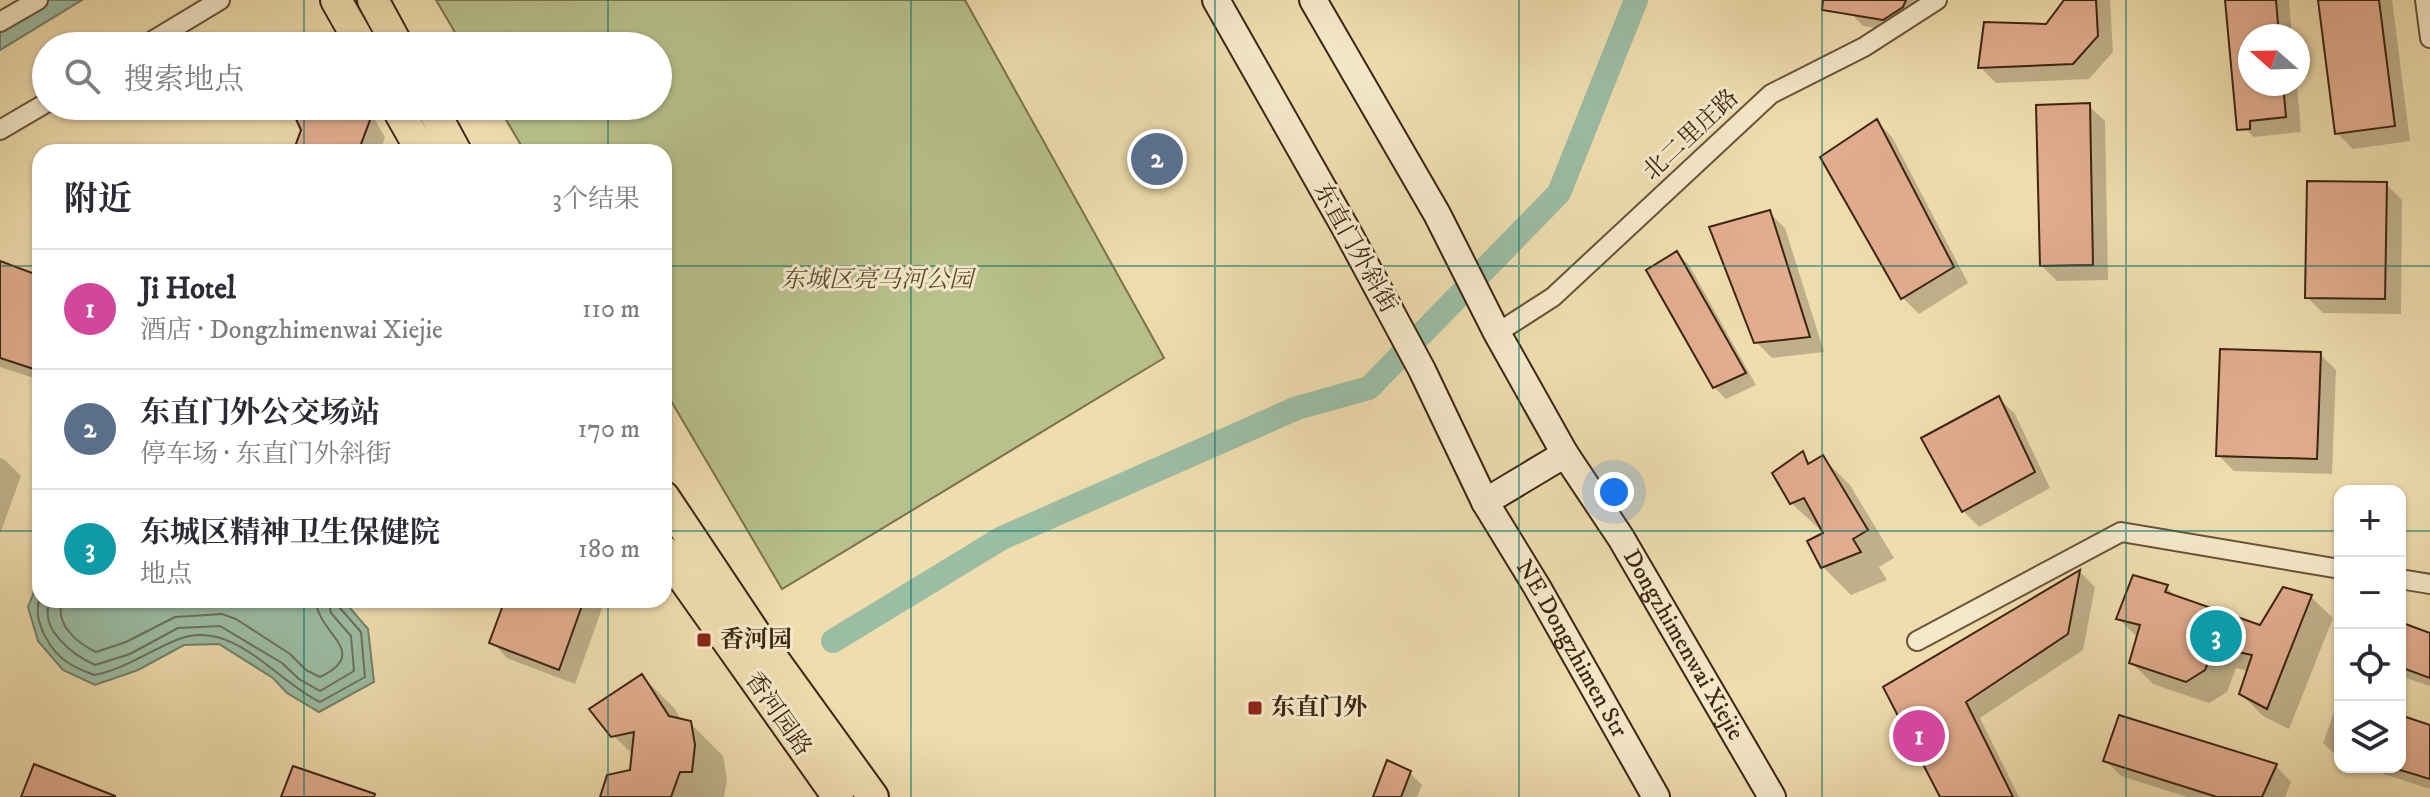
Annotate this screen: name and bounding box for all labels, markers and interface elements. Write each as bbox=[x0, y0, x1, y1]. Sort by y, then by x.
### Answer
north arrow bbox=[2238, 24, 2310, 96]
search box bbox=[32, 32, 672, 120]
icon: search bbox=[60, 54, 104, 98]
text: 搜索地点 bbox=[124, 62, 244, 99]
street label: 北二里庄路 bbox=[1637, 83, 1745, 187]
pin: 2 bbox=[1131, 129, 1183, 189]
street label: 东直门外斜街 bbox=[1307, 178, 1403, 318]
text: 附近 bbox=[64, 179, 132, 221]
text: 3个结果 bbox=[552, 183, 640, 216]
park label: 东城区亮马河公园 bbox=[781, 265, 977, 295]
text: Ji Hotel bbox=[140, 271, 236, 308]
text: 1 bbox=[85, 293, 95, 326]
text: 110 m bbox=[582, 293, 640, 326]
text: 酒店 · Dongzhimenwai Xiejie bbox=[140, 314, 443, 347]
text: 东直门外公交场站 bbox=[140, 395, 380, 432]
text: 2 bbox=[84, 413, 96, 446]
text: 170 m bbox=[578, 413, 640, 446]
text: 停车场 · 东直门外斜街 bbox=[140, 438, 391, 471]
your location bbox=[1594, 472, 1634, 512]
map controls bbox=[2334, 485, 2406, 773]
button: + bbox=[2334, 485, 2406, 557]
text: 东城区精神卫生保健院 bbox=[140, 515, 440, 552]
text: 3 bbox=[85, 533, 95, 566]
text: 180 m bbox=[578, 533, 640, 566]
street label: Dongzhimenwai Xiejie bbox=[1616, 544, 1751, 746]
street label: NE Dongzhimen Str bbox=[1509, 554, 1634, 743]
button: − bbox=[2334, 557, 2406, 629]
text: 地点 bbox=[140, 558, 192, 591]
pin: 3 bbox=[2190, 606, 2242, 666]
place label: 香河园 bbox=[720, 625, 792, 655]
button: locate bbox=[2334, 629, 2406, 701]
marker: 香河园 bbox=[695, 631, 713, 649]
street label: 香河园路 bbox=[738, 666, 818, 762]
place label: 东直门外 bbox=[1271, 693, 1367, 723]
marker: 东直门外 bbox=[1246, 699, 1264, 717]
button: layers bbox=[2334, 701, 2406, 773]
pin: 1 bbox=[1893, 706, 1945, 766]

